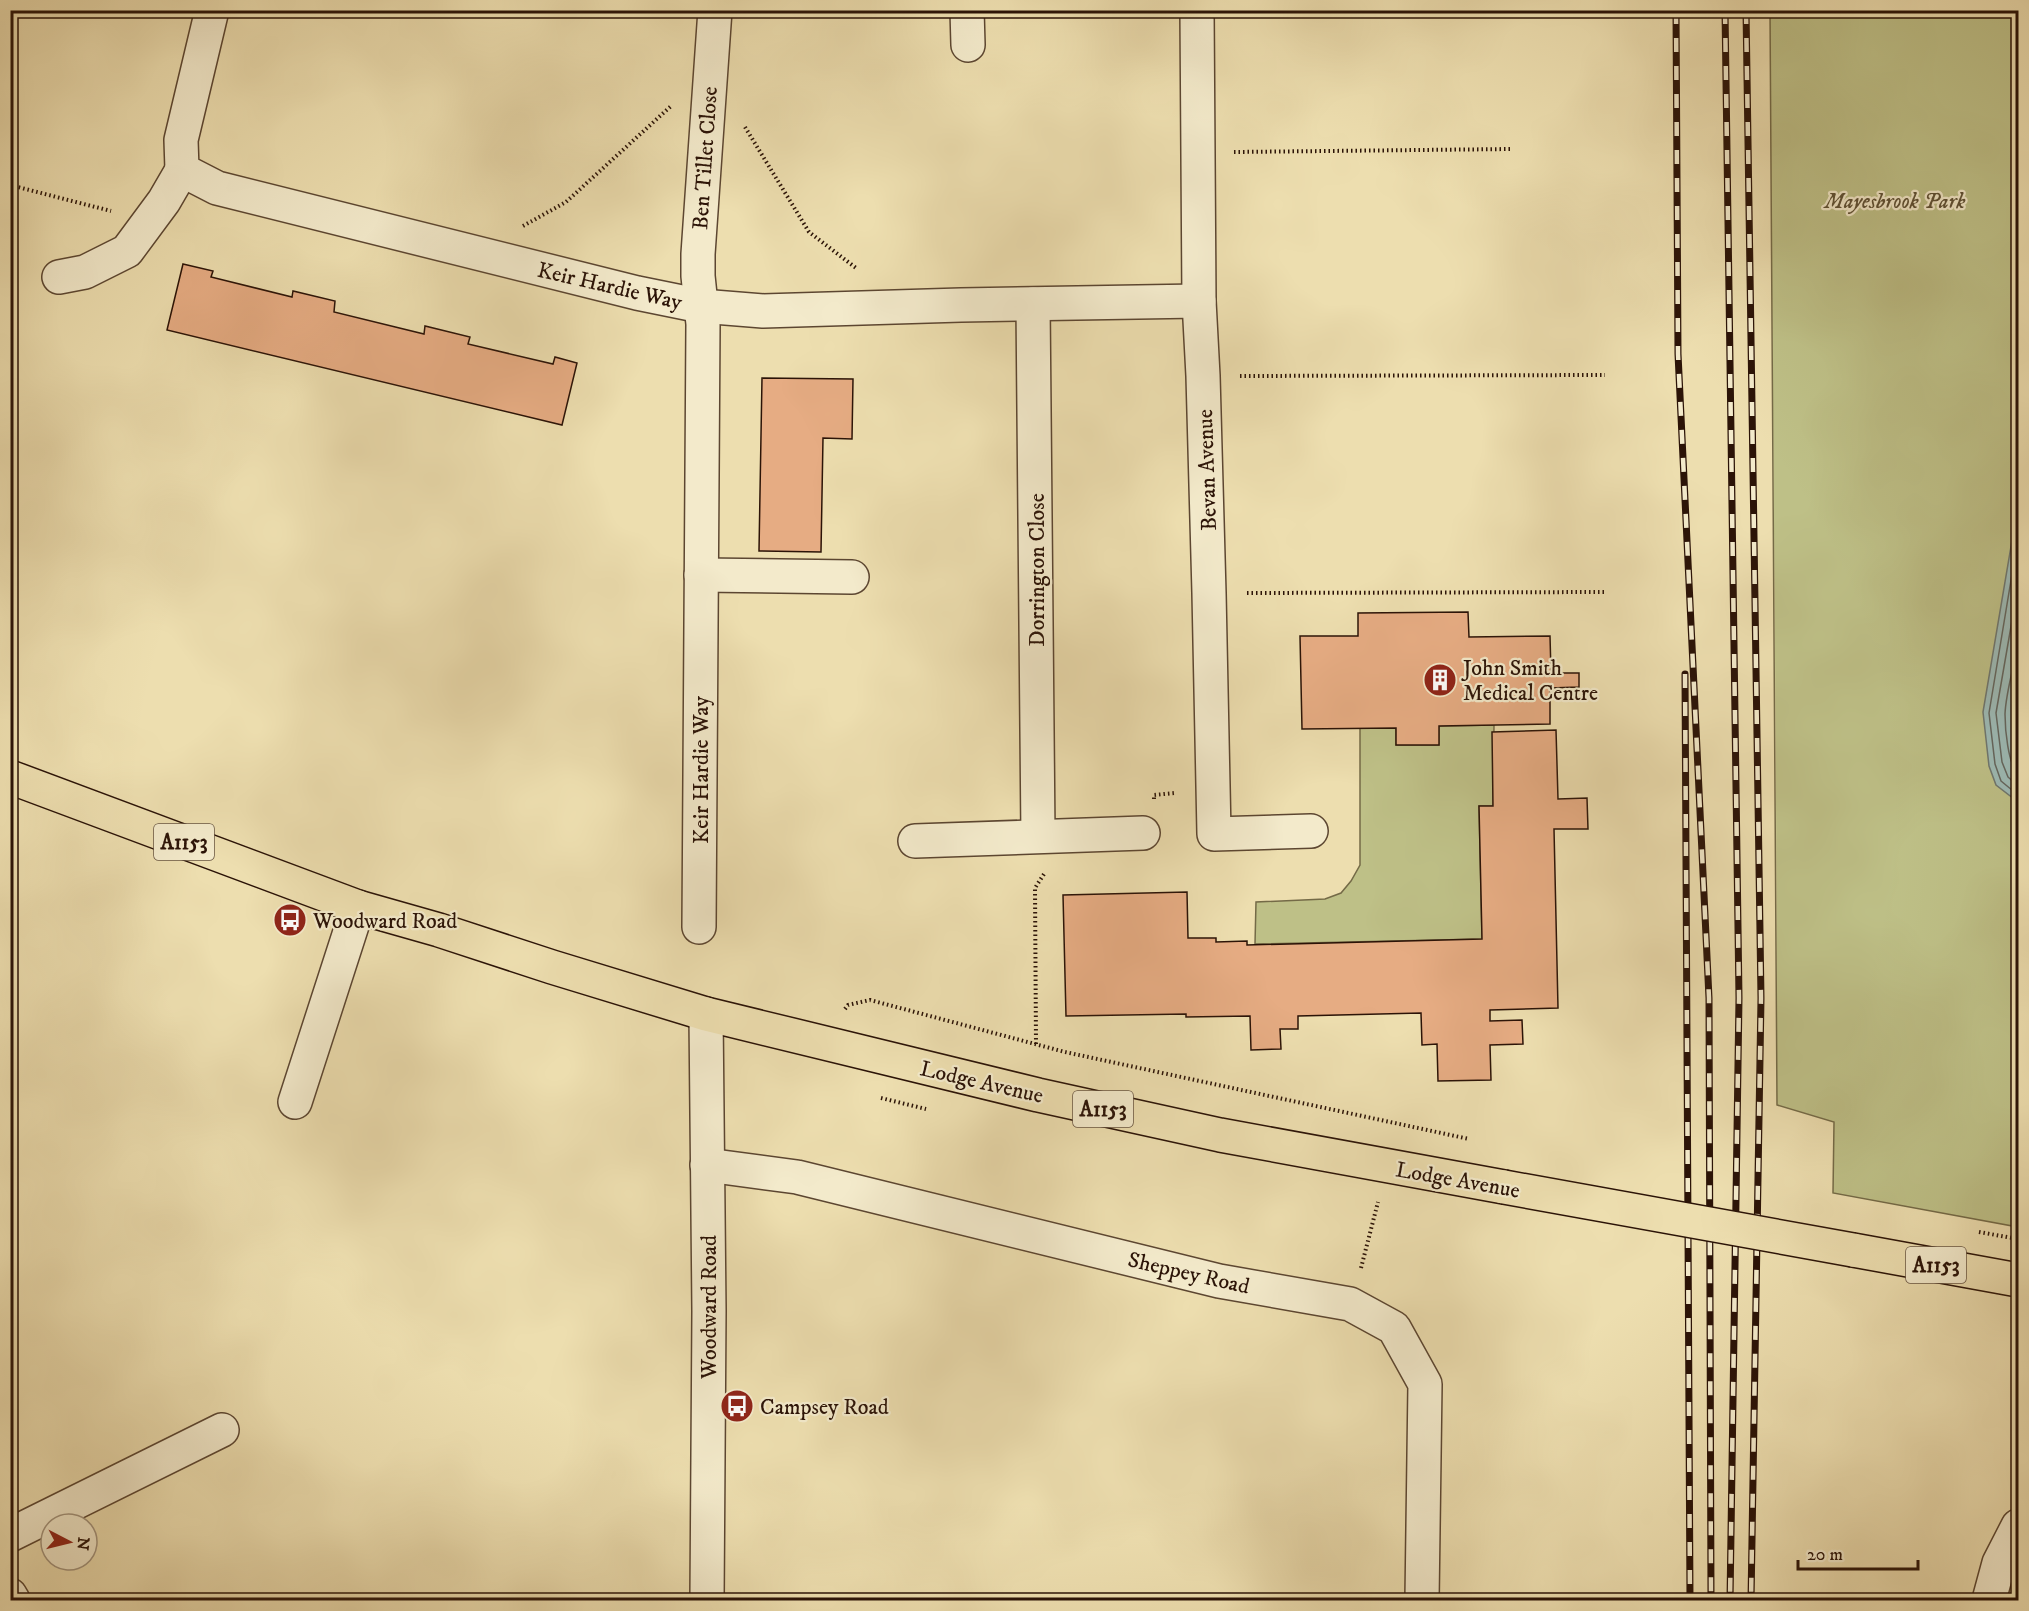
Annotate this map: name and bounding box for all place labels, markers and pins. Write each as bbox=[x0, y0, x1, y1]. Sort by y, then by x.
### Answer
place label: John Smith Medical Centre bbox=[1461, 655, 1598, 707]
building icon: John Smith Medical Centre bbox=[1422, 662, 1458, 698]
bus stop icon: Woodward Road bbox=[272, 902, 308, 938]
place label: Woodward Road bbox=[312, 908, 457, 935]
bus stop icon: Campsey Road bbox=[719, 1388, 755, 1424]
place label: Campsey Road bbox=[760, 1394, 889, 1421]

